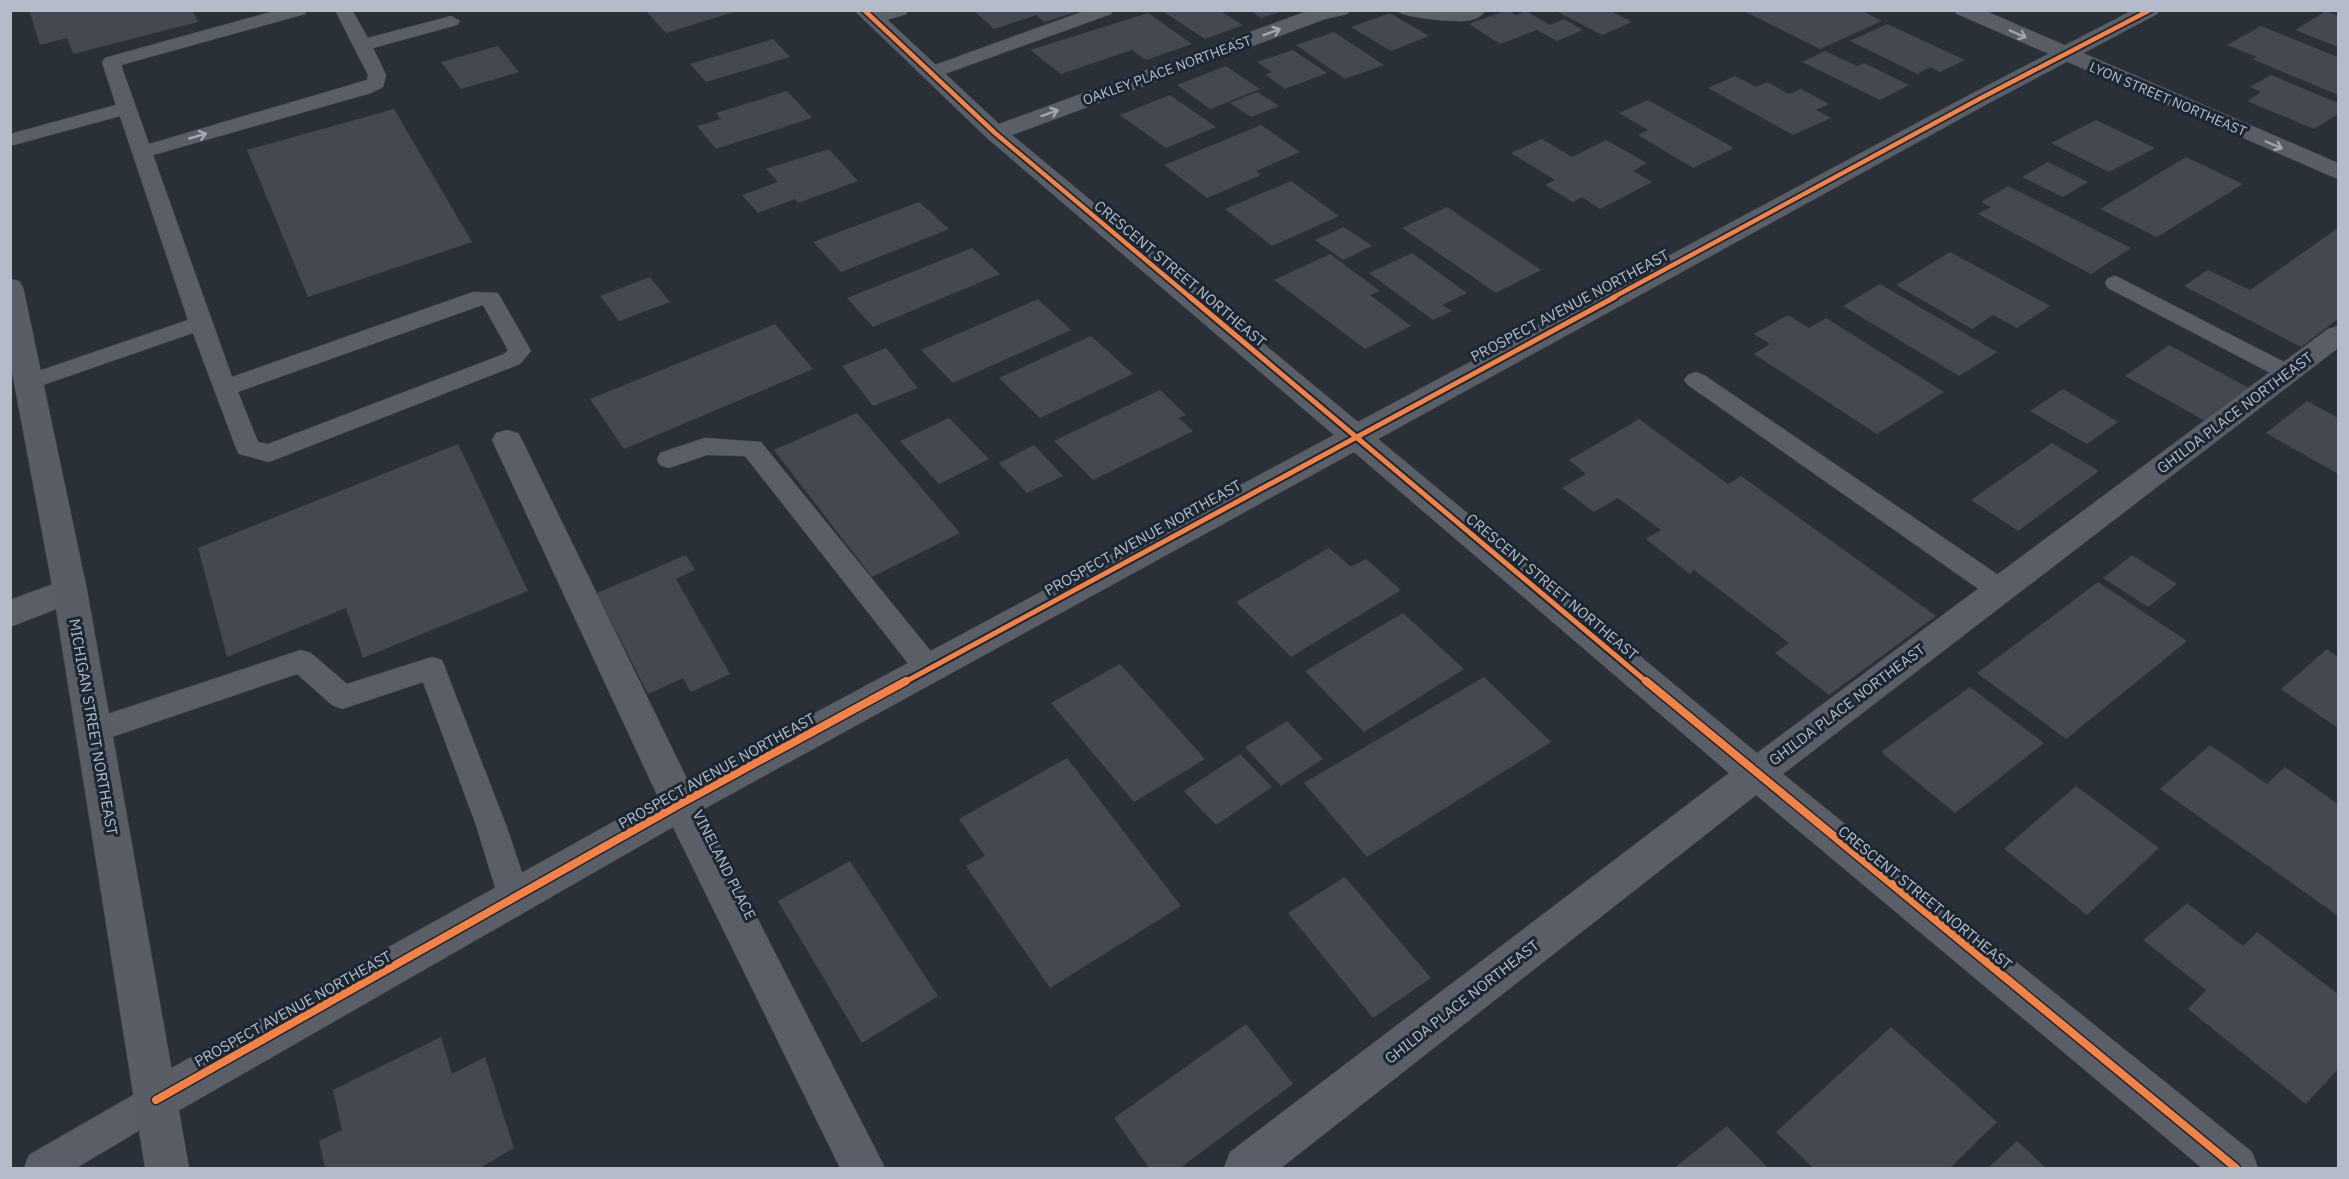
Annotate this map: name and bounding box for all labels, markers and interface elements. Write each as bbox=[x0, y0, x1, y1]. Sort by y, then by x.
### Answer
one-way arrow bbox=[1262, 26, 1281, 37]
one-way arrow bbox=[2008, 29, 2026, 40]
street label: OAKLEY PLACE NORTHEAST bbox=[1080, 31, 1254, 109]
street label: LYON STREET NORTHEAST bbox=[2087, 58, 2249, 140]
one-way arrow bbox=[1040, 107, 1058, 118]
one-way arrow bbox=[188, 130, 207, 141]
one-way arrow bbox=[2264, 140, 2282, 151]
street label: CRESCENT STREET NORTHEAST bbox=[1090, 196, 1270, 351]
street label: PROSPECT AVENUE NORTHEAST bbox=[1467, 245, 1673, 366]
street label: GHILDA PLACE NORTHEAST bbox=[2153, 347, 2317, 478]
street label: PROSPECT AVENUE NORTHEAST bbox=[1041, 475, 1245, 600]
street label: CRESCENT STREET NORTHEAST bbox=[1462, 509, 1642, 664]
street label: MICHIGAN STREET NORTHEAST bbox=[65, 617, 122, 837]
street label: GHILDA PLACE NORTHEAST bbox=[1765, 639, 1929, 770]
street label: PROSPECT AVENUE NORTHEAST bbox=[615, 708, 819, 833]
street label: VINELAND PLACE bbox=[689, 807, 760, 923]
street label: CRESCENT STREET NORTHEAST bbox=[1834, 821, 2017, 974]
street label: GHILDA PLACE NORTHEAST bbox=[1381, 935, 1543, 1068]
street label: PROSPECT AVENUE NORTHEAST bbox=[191, 946, 395, 1071]

